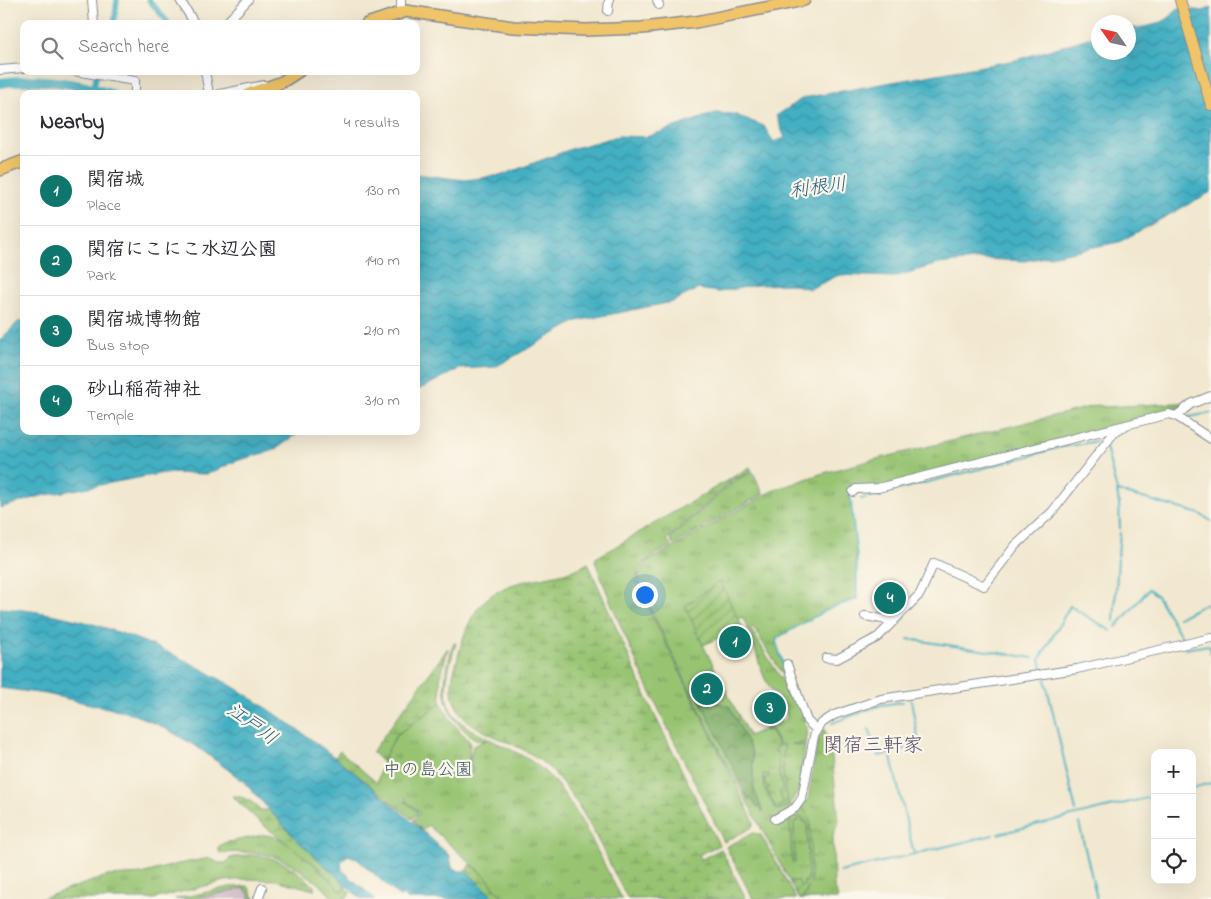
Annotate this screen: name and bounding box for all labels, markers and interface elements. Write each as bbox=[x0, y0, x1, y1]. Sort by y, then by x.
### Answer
north arrow bbox=[1091, 15, 1136, 60]
search box bbox=[20, 20, 420, 75]
icon: search bbox=[38, 34, 66, 62]
text: Search here bbox=[78, 34, 169, 61]
text: Nearby bbox=[40, 108, 104, 138]
text: 4 results bbox=[344, 111, 400, 135]
text: 関宿城 bbox=[87, 167, 144, 194]
water label: 利根川 bbox=[788, 172, 848, 205]
text: 1 bbox=[53, 179, 59, 203]
text: 130 m bbox=[365, 179, 400, 203]
text: Place bbox=[87, 194, 121, 218]
text: 関宿にこにこ水辺公園 bbox=[87, 237, 277, 264]
text: 2 bbox=[52, 249, 60, 273]
text: 140 m bbox=[365, 249, 400, 273]
text: Park bbox=[87, 264, 116, 288]
text: 関宿城博物館 bbox=[87, 307, 201, 334]
text: 3 bbox=[53, 319, 59, 343]
text: 210 m bbox=[364, 319, 400, 343]
text: Bus stop bbox=[87, 334, 150, 358]
text: 砂山稲荷神社 bbox=[87, 377, 201, 404]
text: 4 bbox=[53, 389, 59, 413]
text: 310 m bbox=[365, 389, 400, 413]
text: Temple bbox=[87, 404, 134, 428]
pin: 4 bbox=[874, 579, 906, 617]
your location bbox=[632, 582, 658, 608]
pin: 1 bbox=[719, 623, 751, 661]
pin: 2 bbox=[691, 670, 723, 708]
pin: 3 bbox=[754, 689, 786, 727]
water label: 江戸川 bbox=[221, 697, 283, 753]
district label: 関宿三軒家 bbox=[823, 732, 923, 761]
map controls bbox=[1151, 749, 1196, 884]
button: + bbox=[1151, 749, 1196, 794]
park label: 中の島公園 bbox=[383, 758, 473, 784]
button: − bbox=[1151, 794, 1196, 839]
button: locate bbox=[1151, 839, 1196, 884]

